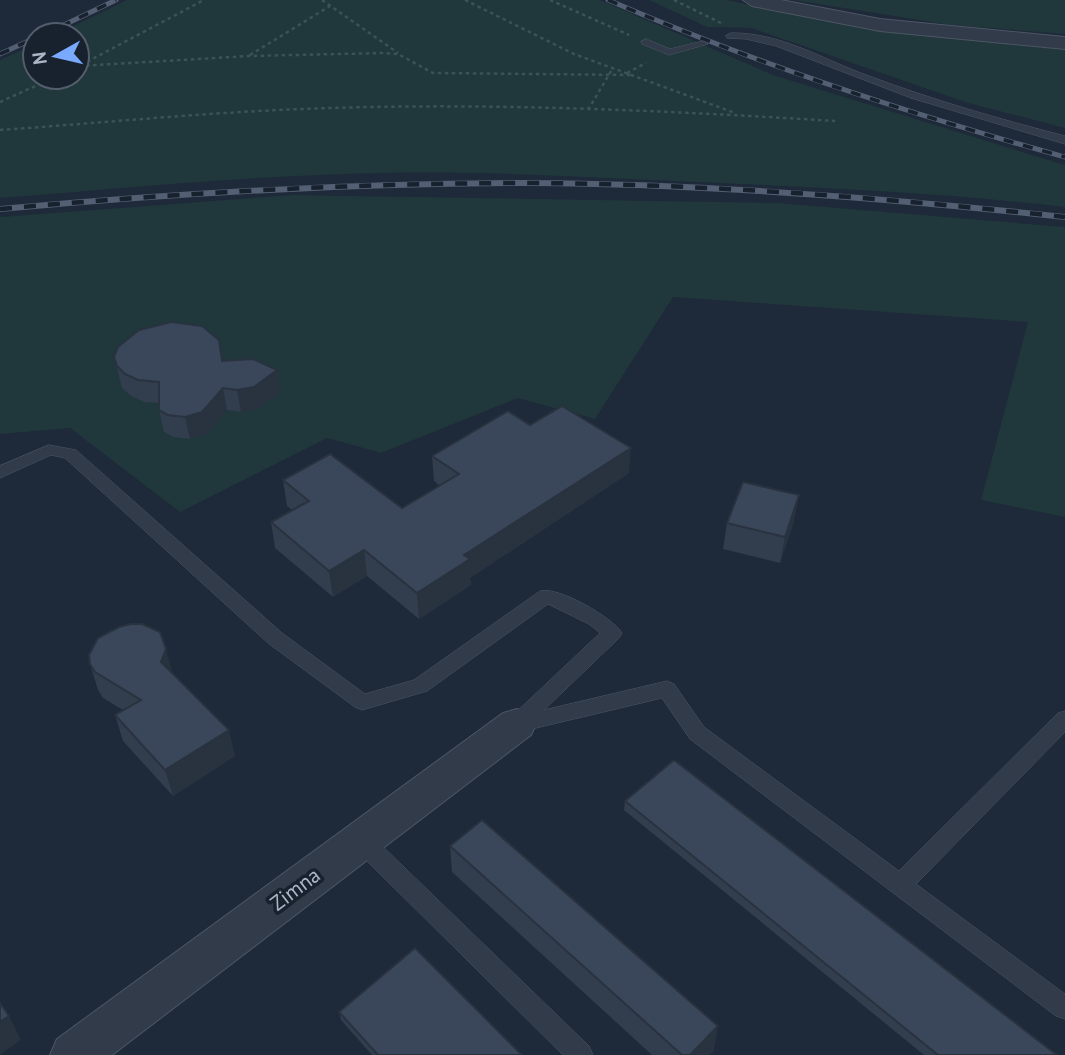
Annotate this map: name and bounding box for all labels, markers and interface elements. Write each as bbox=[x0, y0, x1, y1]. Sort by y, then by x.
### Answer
north arrow bbox=[21, 21, 91, 91]
text: N bbox=[26, 51, 52, 66]
street label: Zimna bbox=[265, 861, 325, 917]

